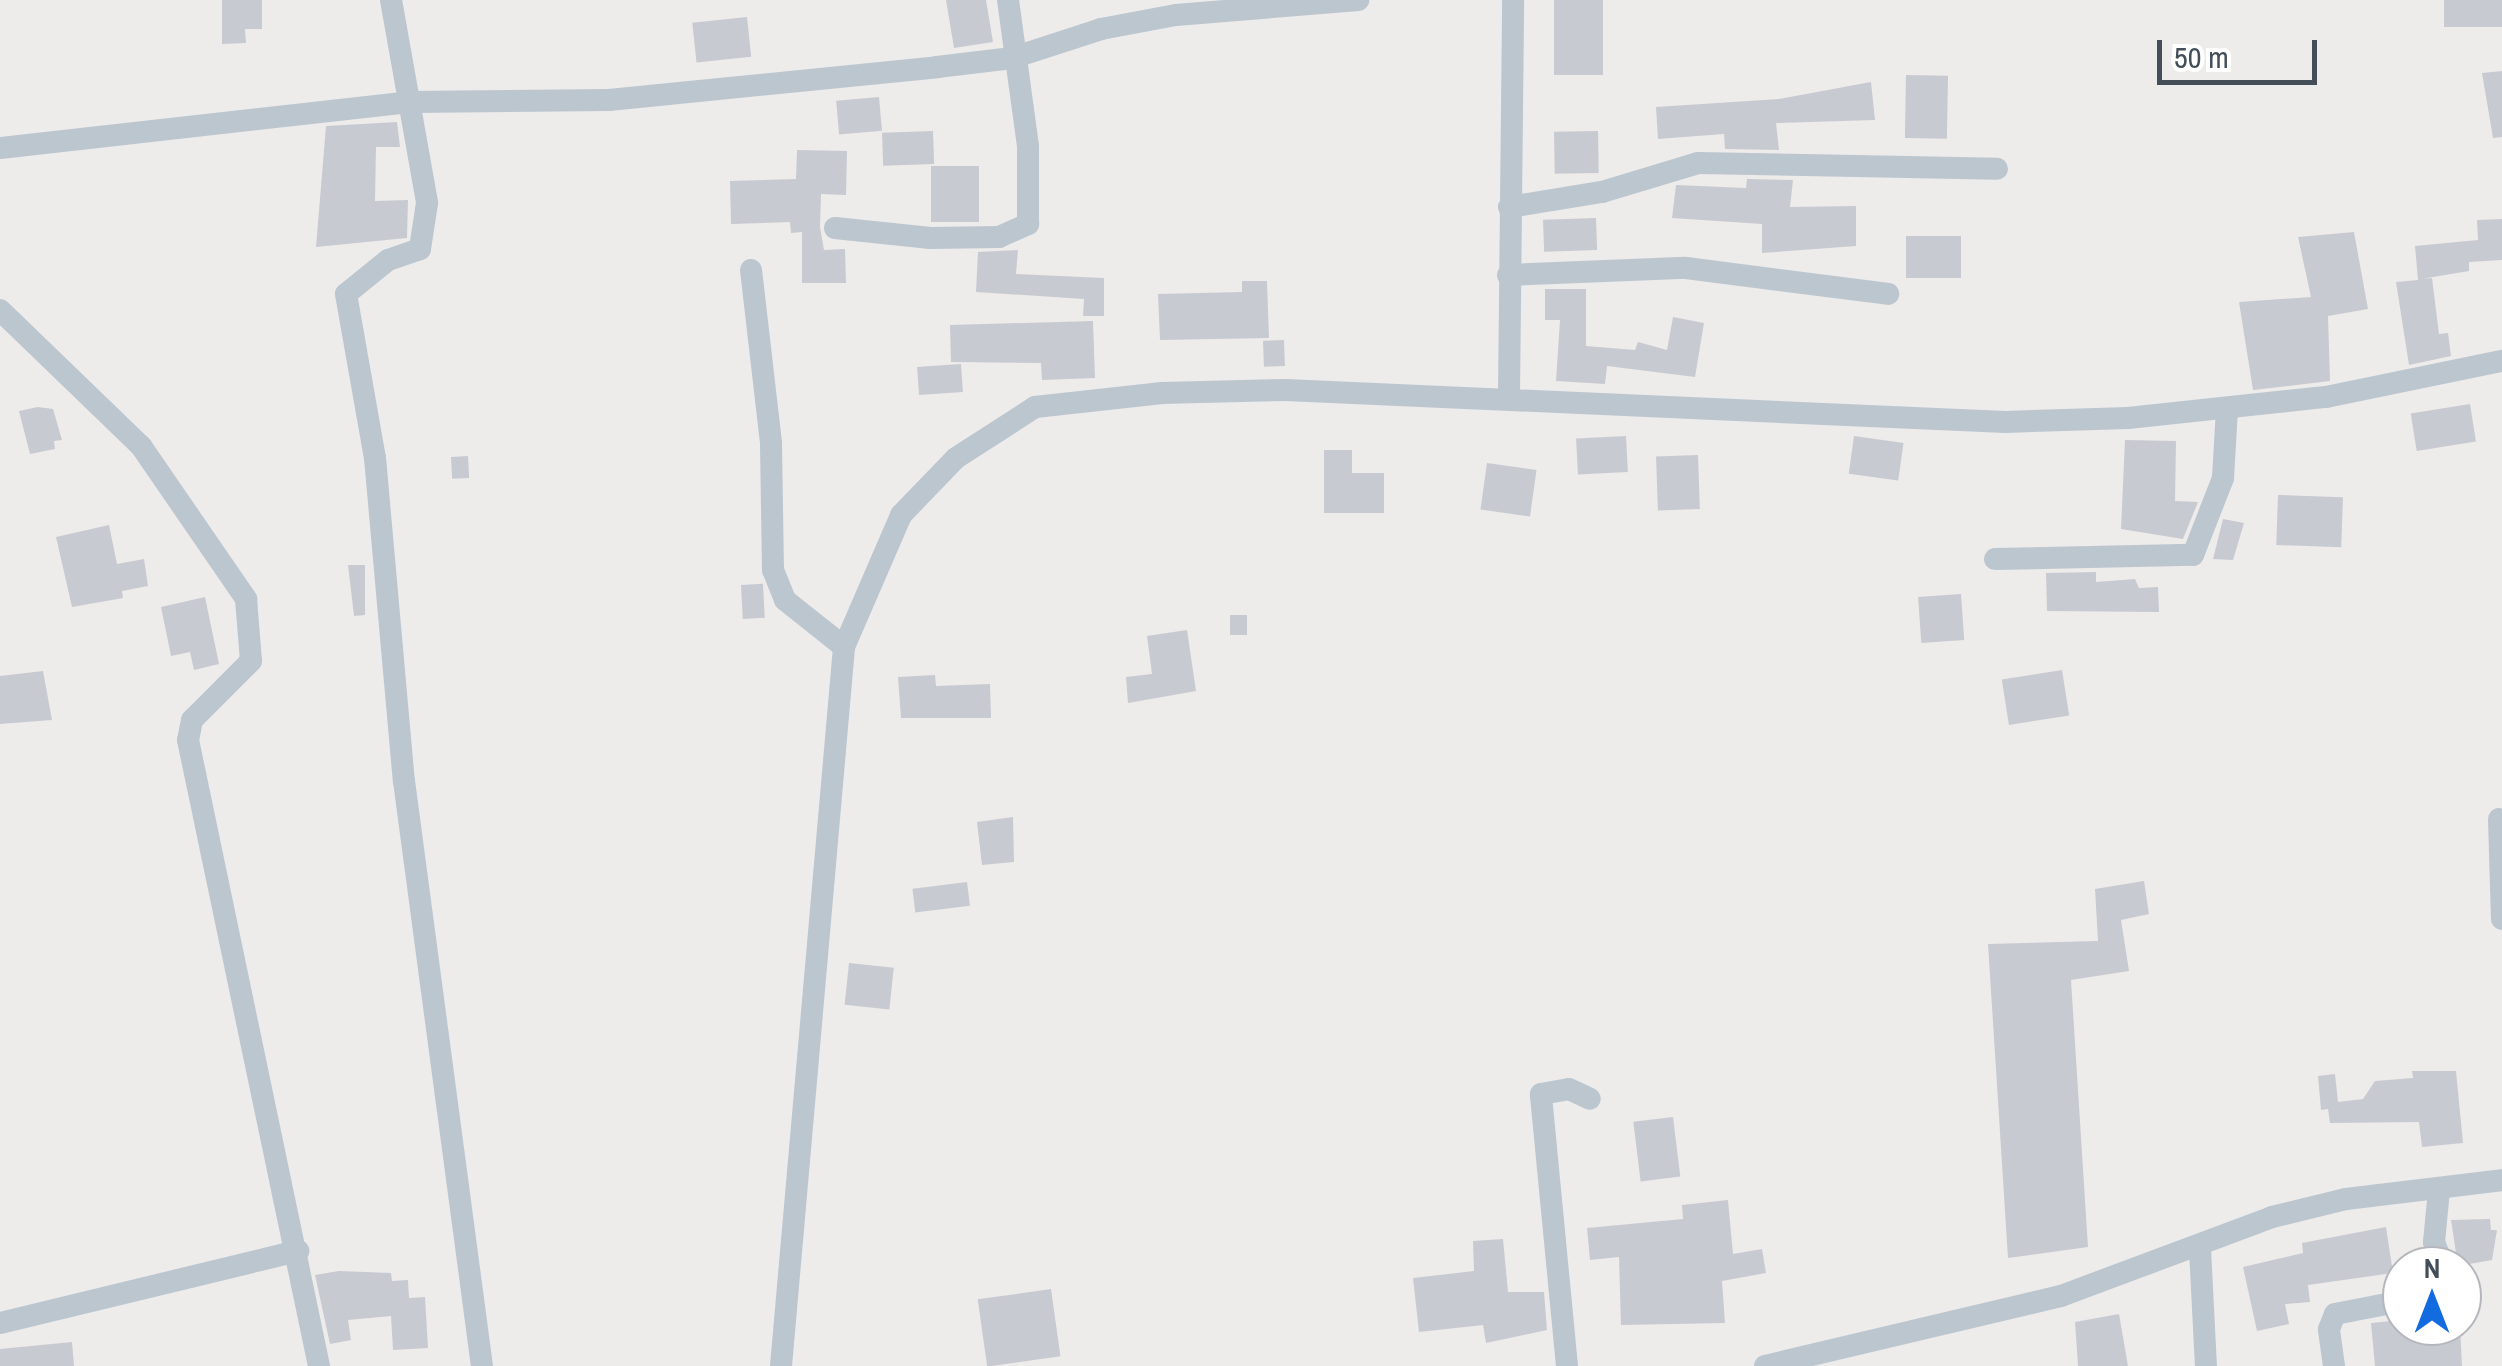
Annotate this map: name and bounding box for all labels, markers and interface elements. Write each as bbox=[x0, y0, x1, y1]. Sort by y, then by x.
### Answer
scale bar bbox=[2162, 20, 2322, 82]
text: 50 m bbox=[2174, 37, 2229, 77]
north arrow bbox=[2382, 1246, 2482, 1346]
text: N bbox=[2424, 1249, 2440, 1287]

